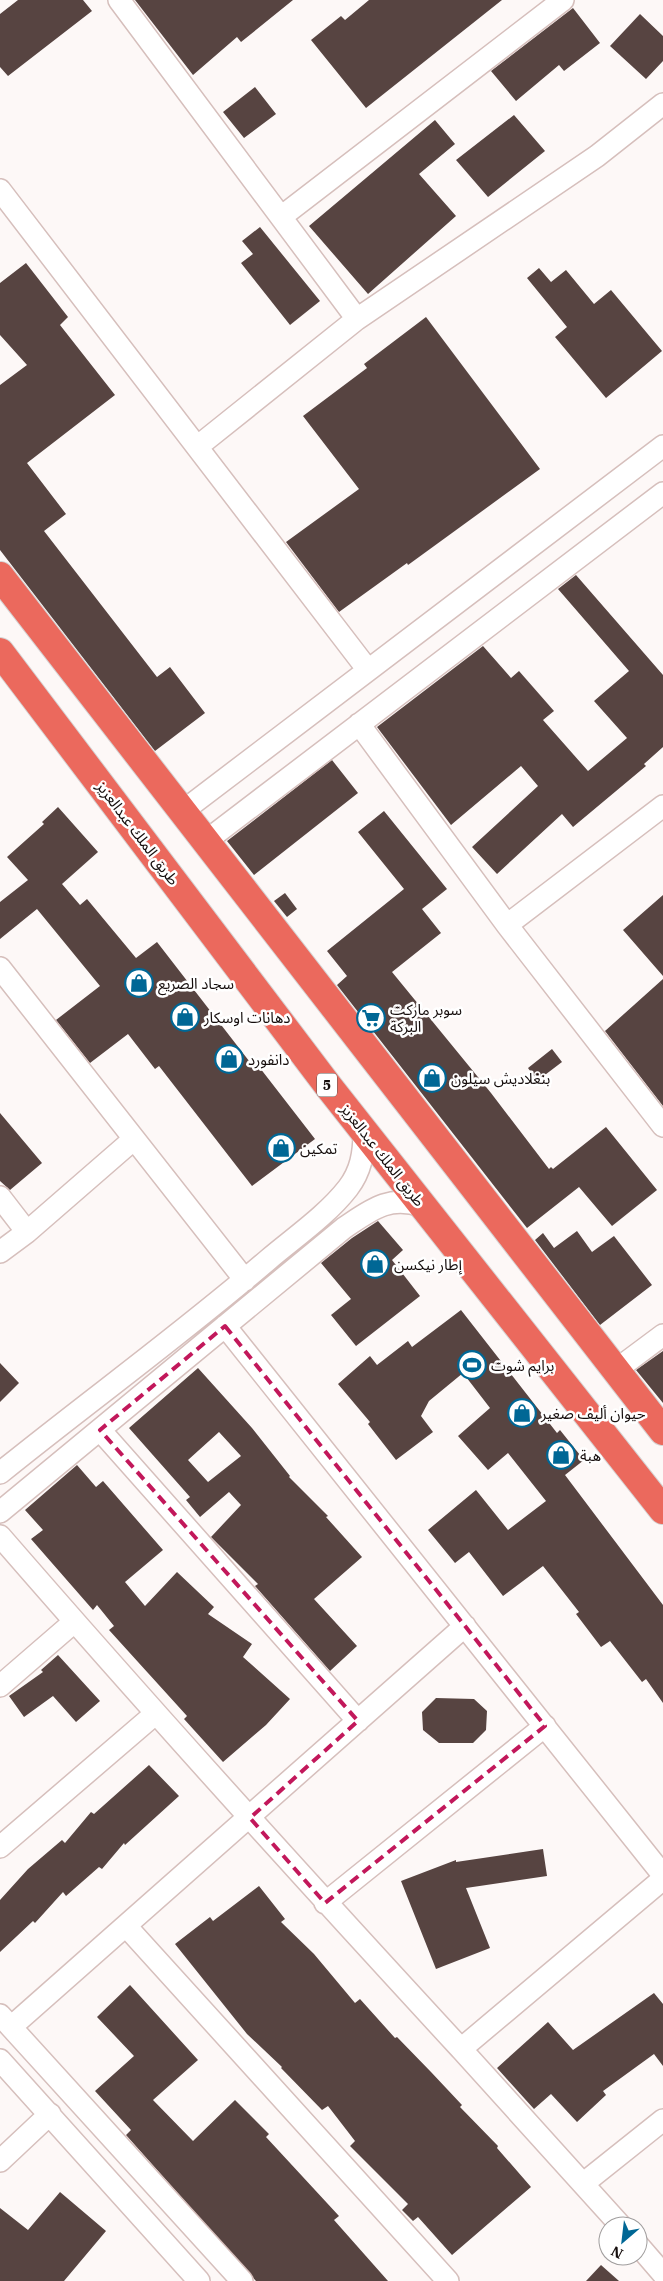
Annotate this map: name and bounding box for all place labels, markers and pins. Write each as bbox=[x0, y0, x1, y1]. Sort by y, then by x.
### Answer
shop icon: سجاد الصريع bbox=[124, 968, 154, 998]
place label: سجاد الصريع bbox=[158, 974, 234, 996]
place label: سوبر ماركت البركة bbox=[390, 1000, 462, 1036]
shop icon: دهانات اوسكار bbox=[170, 1002, 200, 1032]
supermarket icon: سوبر ماركت البركة bbox=[356, 1003, 386, 1033]
place label: دهانات اوسكار bbox=[203, 1008, 290, 1027]
shop icon: دانفورد bbox=[214, 1044, 244, 1074]
place label: دانفورد bbox=[248, 1050, 289, 1069]
shop icon: بنغلاديش سيلون bbox=[417, 1063, 447, 1093]
place label: بنغلاديش سيلون bbox=[451, 1069, 550, 1088]
shop icon: تمكين bbox=[266, 1133, 296, 1163]
place label: تمكين bbox=[300, 1139, 337, 1158]
shop icon: إطار نيكسن bbox=[360, 1249, 390, 1279]
place label: إطار نيكسن bbox=[394, 1255, 463, 1275]
sports icon: برايم شوت bbox=[457, 1350, 487, 1380]
place label: برايم شوت bbox=[491, 1356, 554, 1377]
shop icon: حيوان أليف صغير bbox=[507, 1398, 537, 1428]
place label: حيوان أليف صغير bbox=[540, 1404, 646, 1423]
shop icon: هبة bbox=[546, 1440, 576, 1470]
place label: هبة bbox=[580, 1446, 601, 1465]

